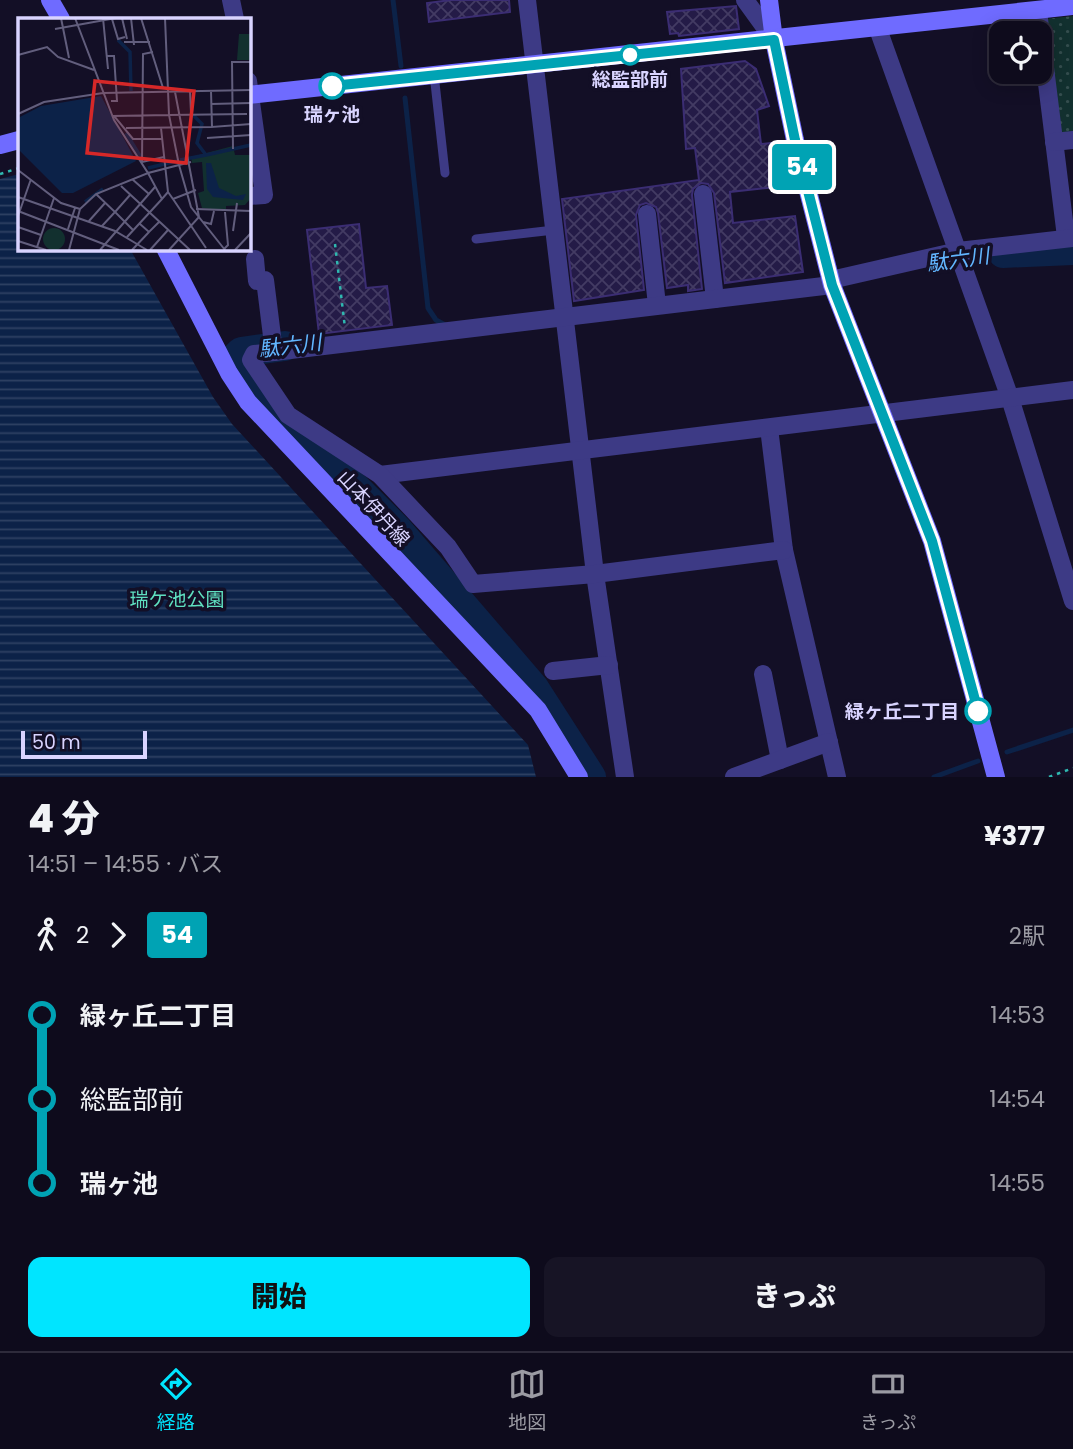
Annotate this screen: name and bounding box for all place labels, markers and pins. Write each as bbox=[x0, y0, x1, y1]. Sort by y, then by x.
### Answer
marker: 総監部前 bbox=[620, 45, 640, 65]
place label: 総監部前 bbox=[592, 66, 668, 93]
marker: 瑞ヶ池 bbox=[319, 73, 345, 99]
place label: 瑞ヶ池 bbox=[303, 101, 361, 128]
place label: 緑ヶ丘二丁目 bbox=[845, 698, 959, 725]
marker: 緑ヶ丘二丁目 bbox=[965, 698, 991, 724]

